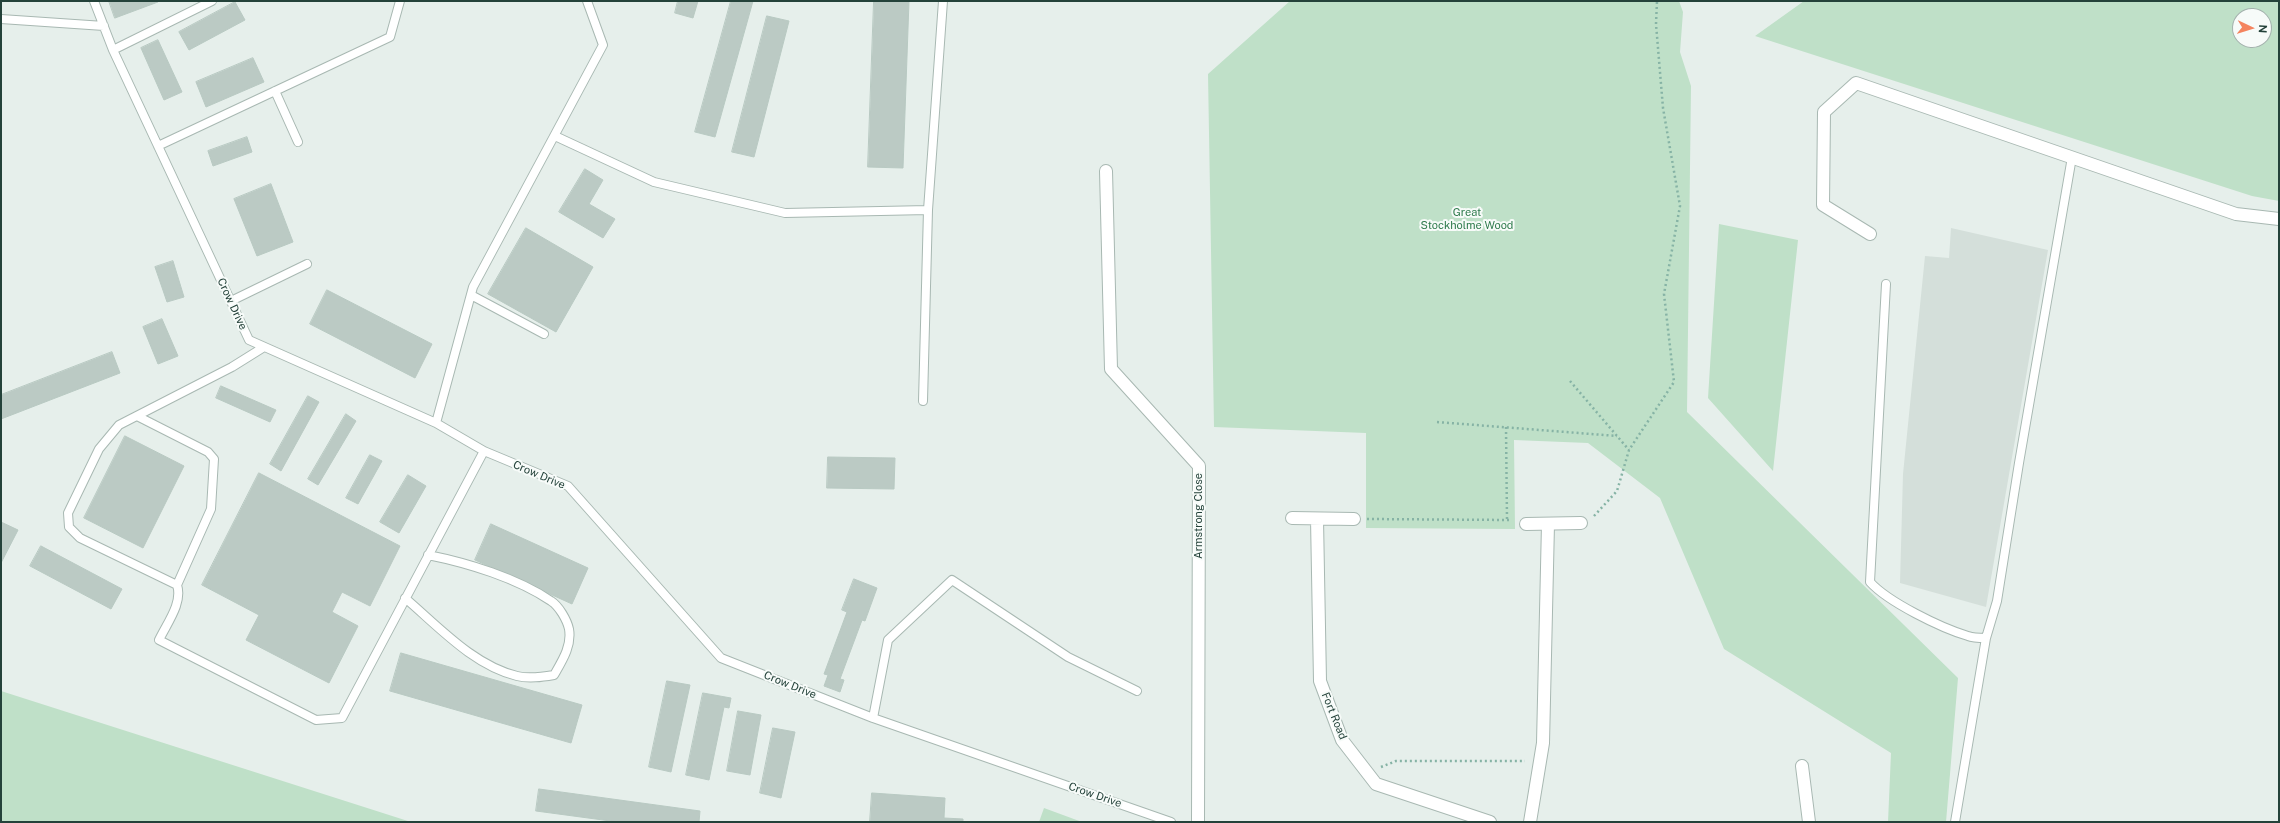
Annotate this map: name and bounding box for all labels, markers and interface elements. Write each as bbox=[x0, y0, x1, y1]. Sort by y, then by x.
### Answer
north arrow bbox=[2232, 8, 2272, 48]
text: N bbox=[2257, 24, 2269, 33]
park label: Great Stockholme Wood bbox=[1421, 206, 1513, 232]
street label: Crow Drive bbox=[214, 276, 250, 332]
street label: Crow Drive bbox=[511, 458, 567, 492]
street label: Armstrong Close bbox=[1192, 473, 1206, 559]
street label: Crow Drive bbox=[762, 668, 818, 702]
street label: Fort Road bbox=[1319, 690, 1349, 742]
street label: Crow Drive bbox=[1067, 780, 1123, 810]

